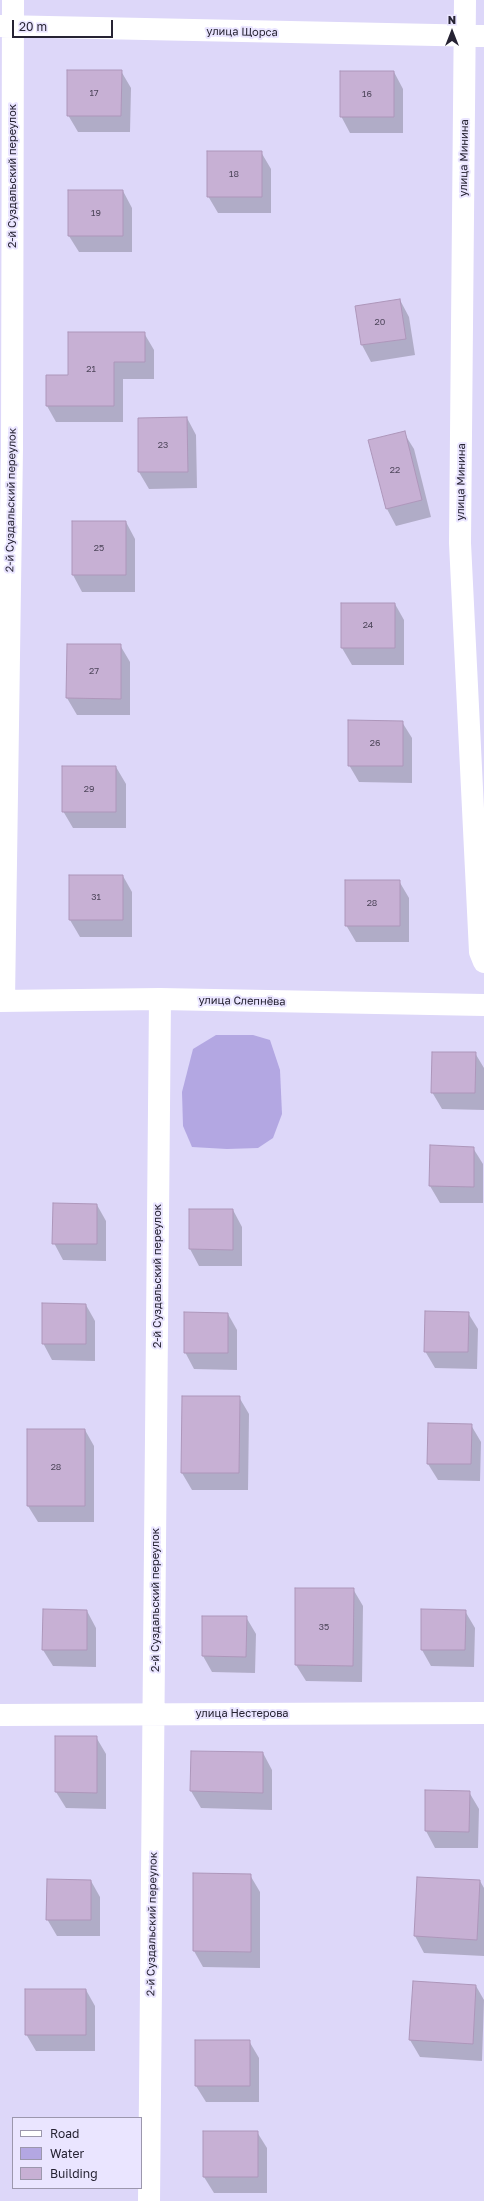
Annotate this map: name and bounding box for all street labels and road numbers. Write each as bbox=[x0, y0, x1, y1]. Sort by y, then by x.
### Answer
street label: улица Щорса bbox=[206, 25, 278, 39]
street label: 2-й Суздальский переулок bbox=[6, 104, 20, 248]
street label: улица Минина bbox=[457, 119, 471, 197]
street label: 2-й Суздальский переулок bbox=[3, 428, 19, 572]
street label: улица Минина bbox=[454, 443, 468, 521]
street label: улица Слепнёва bbox=[198, 994, 286, 1008]
street label: 2-й Суздальский переулок bbox=[151, 1204, 165, 1348]
street label: 2-й Суздальский переулок bbox=[149, 1528, 163, 1672]
street label: улица Нестерова bbox=[195, 1707, 289, 1721]
street label: 2-й Суздальский переулок bbox=[144, 1852, 160, 1996]

